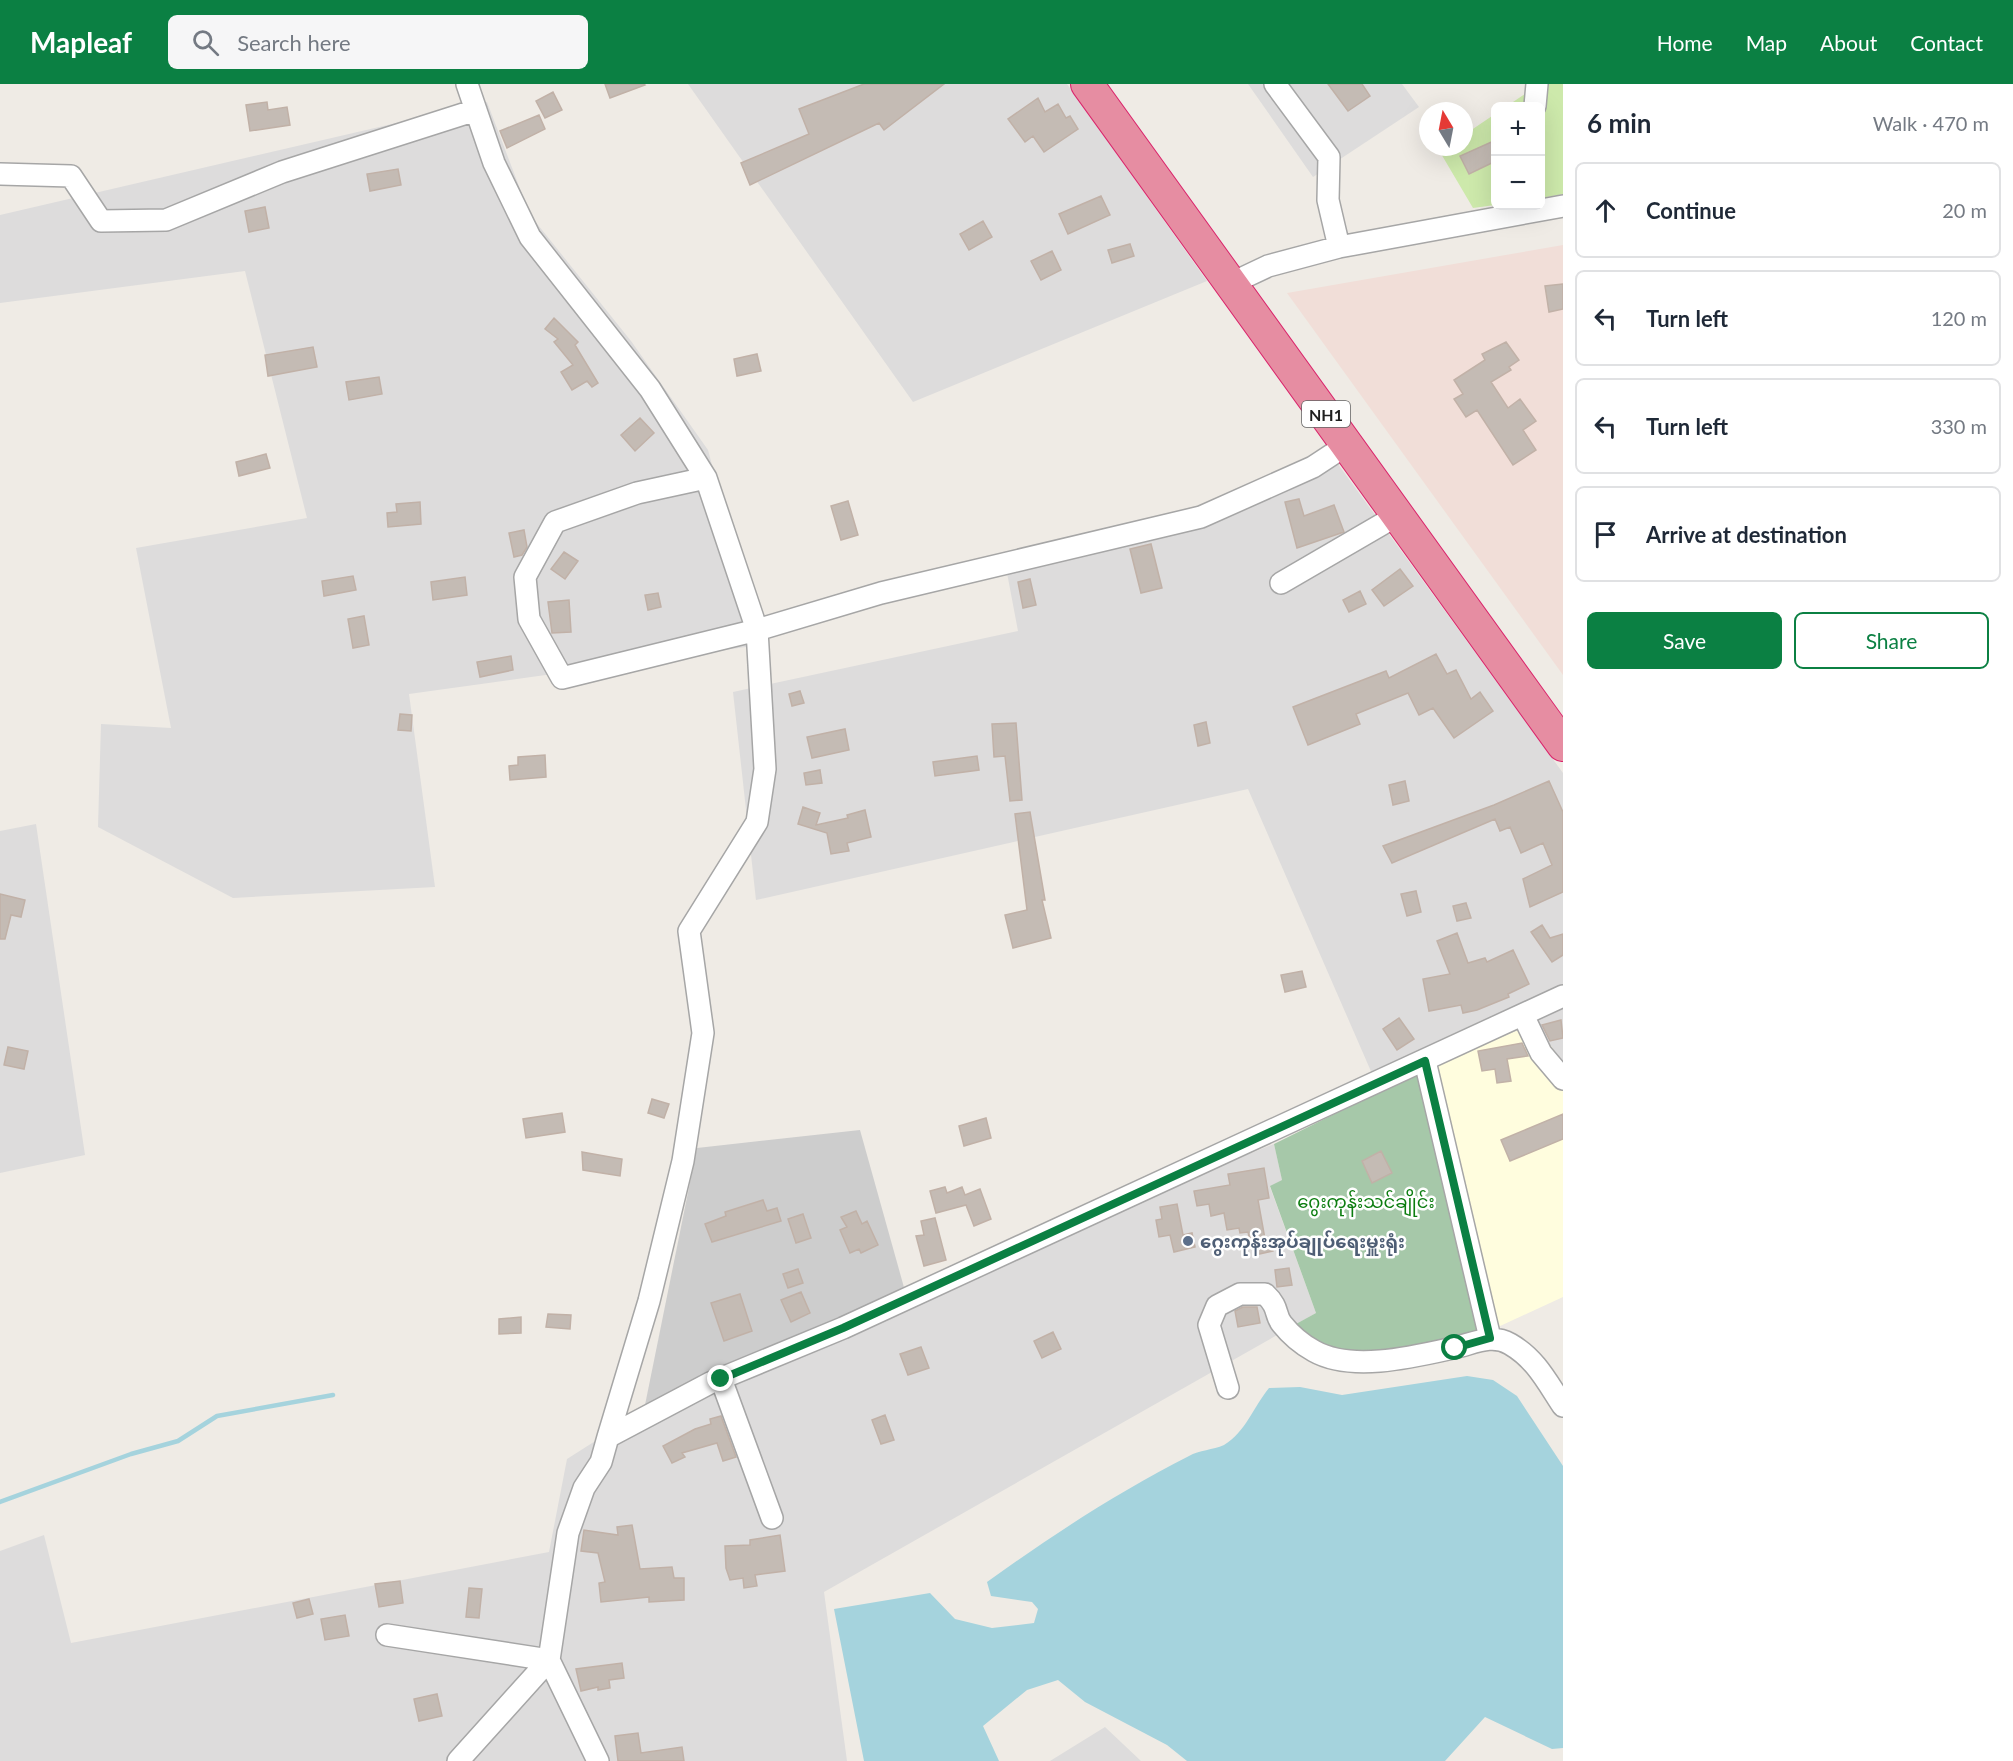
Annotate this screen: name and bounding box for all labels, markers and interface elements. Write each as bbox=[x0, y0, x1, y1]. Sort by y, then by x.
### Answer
search box bbox=[168, 15, 588, 69]
text: Mapleaf bbox=[30, 25, 132, 59]
icon: search bbox=[189, 26, 222, 59]
text: Search here bbox=[237, 29, 351, 56]
text: Home bbox=[1657, 30, 1713, 55]
text: Map bbox=[1746, 30, 1787, 55]
text: About bbox=[1820, 30, 1877, 55]
text: Contact bbox=[1910, 30, 1983, 55]
north arrow bbox=[1419, 102, 1473, 156]
map controls bbox=[1491, 102, 1545, 210]
button: + bbox=[1491, 102, 1545, 156]
text: 6 min bbox=[1587, 107, 1651, 139]
text: Walk · 470 m bbox=[1873, 111, 1989, 135]
button: − bbox=[1491, 156, 1545, 210]
icon: ahead bbox=[1589, 194, 1622, 227]
text: Continue bbox=[1646, 197, 1736, 224]
text: 20 m bbox=[1942, 198, 1987, 222]
icon: left bbox=[1589, 302, 1622, 335]
text: Turn left bbox=[1646, 305, 1728, 332]
text: 120 m bbox=[1931, 306, 1987, 330]
road number: NH1 bbox=[1302, 401, 1350, 427]
icon: left bbox=[1589, 410, 1622, 443]
text: Turn left bbox=[1646, 413, 1728, 440]
text: 330 m bbox=[1931, 414, 1987, 438]
icon: arrive bbox=[1589, 518, 1622, 551]
text: Arrive at destination bbox=[1646, 521, 1847, 548]
button: Save bbox=[1587, 612, 1782, 669]
button: Share bbox=[1794, 612, 1989, 669]
park label: ဂွေးကုန်းသင်ချိုင်း bbox=[1297, 1188, 1435, 1217]
place label: ဂွေးကုန်းအုပ်ချုပ်ရေးမှူးရုံး bbox=[1200, 1230, 1405, 1257]
marker: ဂွေးကုန်းအုပ်ချုပ်ရေးမှူးရုံး bbox=[1181, 1234, 1195, 1248]
route start bbox=[1441, 1334, 1467, 1360]
route end bbox=[707, 1365, 733, 1391]

